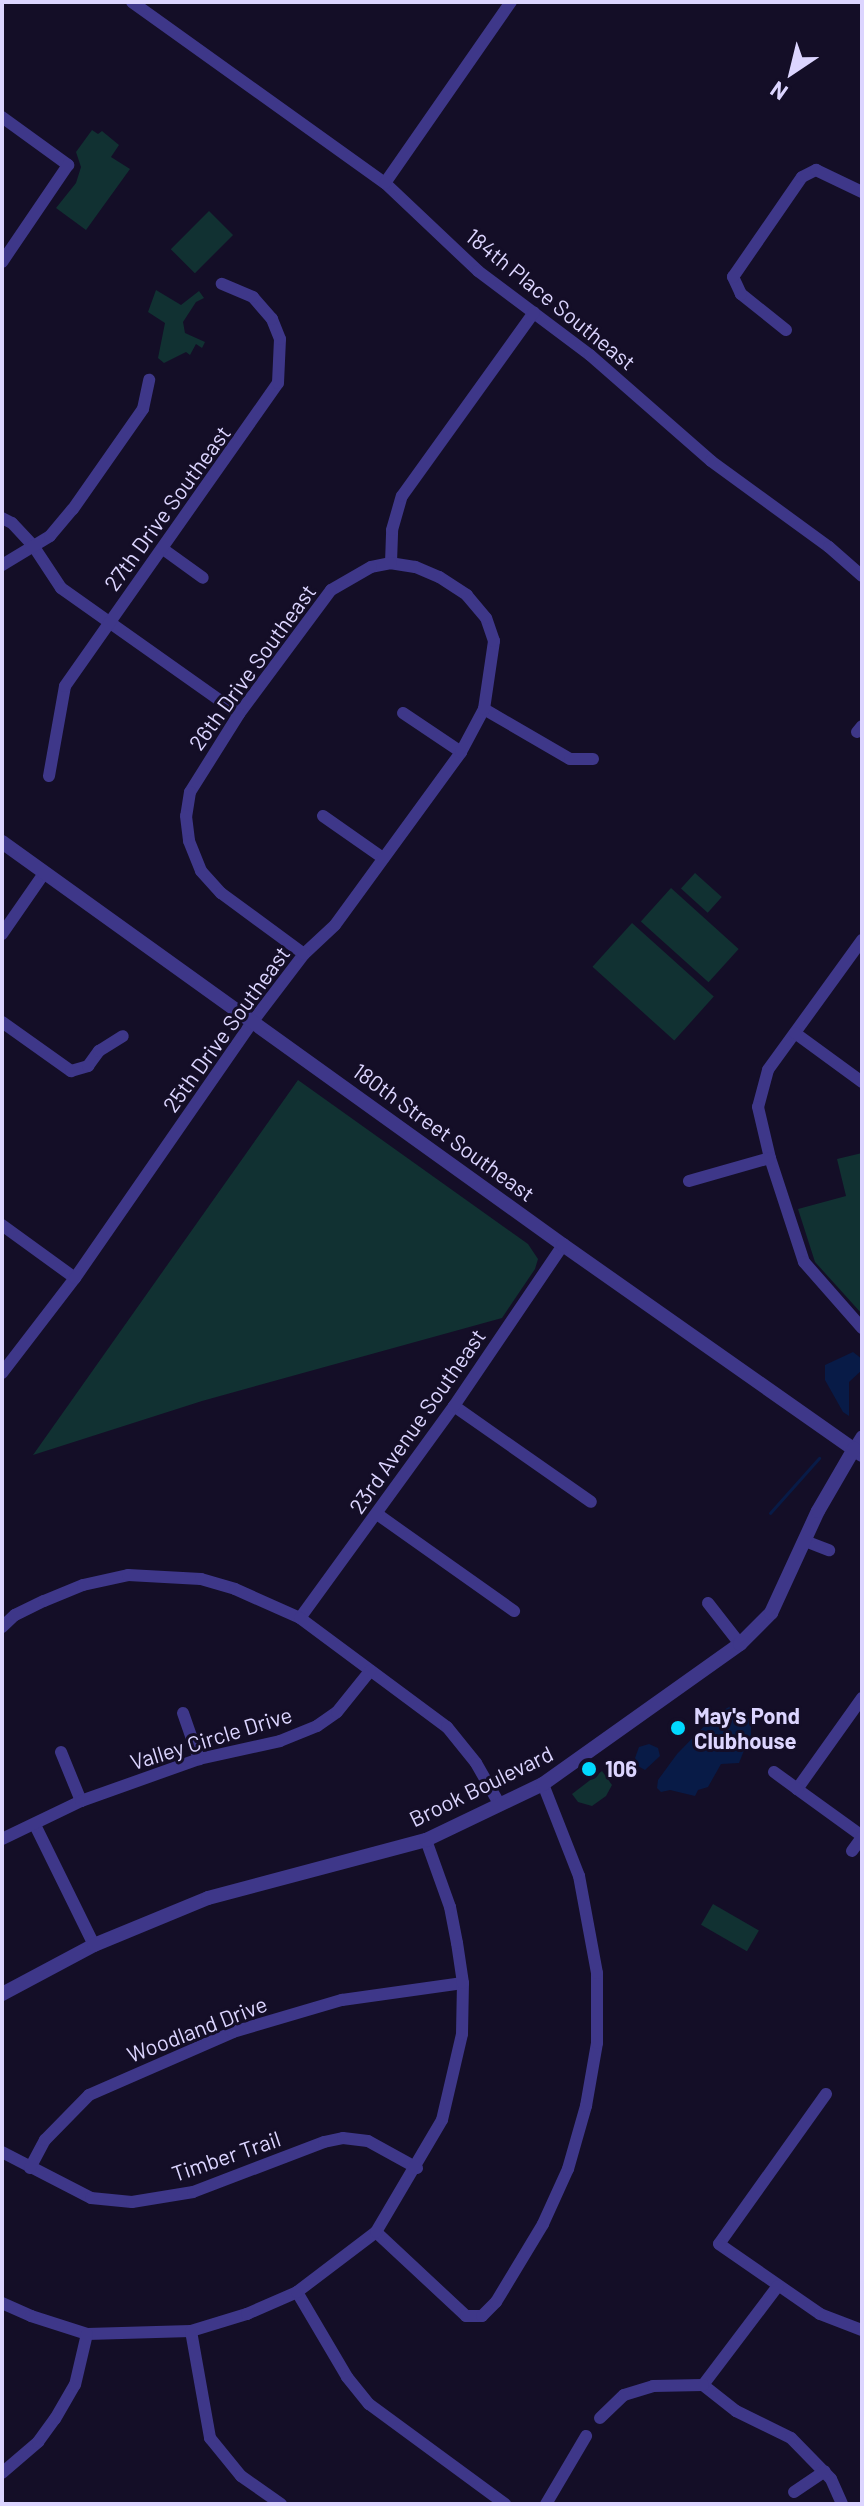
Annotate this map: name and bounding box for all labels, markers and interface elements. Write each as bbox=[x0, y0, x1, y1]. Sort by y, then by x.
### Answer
north arrow bbox=[752, 32, 832, 112]
text: N bbox=[765, 77, 792, 107]
street label: 184th Place Southeast bbox=[461, 223, 641, 375]
street label: 27th Drive Southeast bbox=[98, 420, 236, 596]
street label: 26th Drive Southeast bbox=[183, 579, 321, 755]
street label: 25th Drive Southeast bbox=[157, 941, 295, 1117]
street label: 180th Street Southeast bbox=[348, 1057, 540, 1207]
street label: 23rd Avenue Southeast bbox=[343, 1324, 491, 1518]
street label: Valley Circle Drive bbox=[127, 1701, 295, 1775]
place label: May's Pond Clubhouse bbox=[694, 1702, 800, 1754]
marker: May's Pond Clubhouse bbox=[669, 1719, 687, 1737]
street label: Brook Boulevard bbox=[405, 1740, 557, 1832]
place label: 106 bbox=[605, 1756, 637, 1782]
marker: 106 bbox=[580, 1760, 598, 1778]
street label: Woodland Drive bbox=[123, 1990, 271, 2068]
street label: Timber Trail bbox=[168, 2125, 284, 2187]

